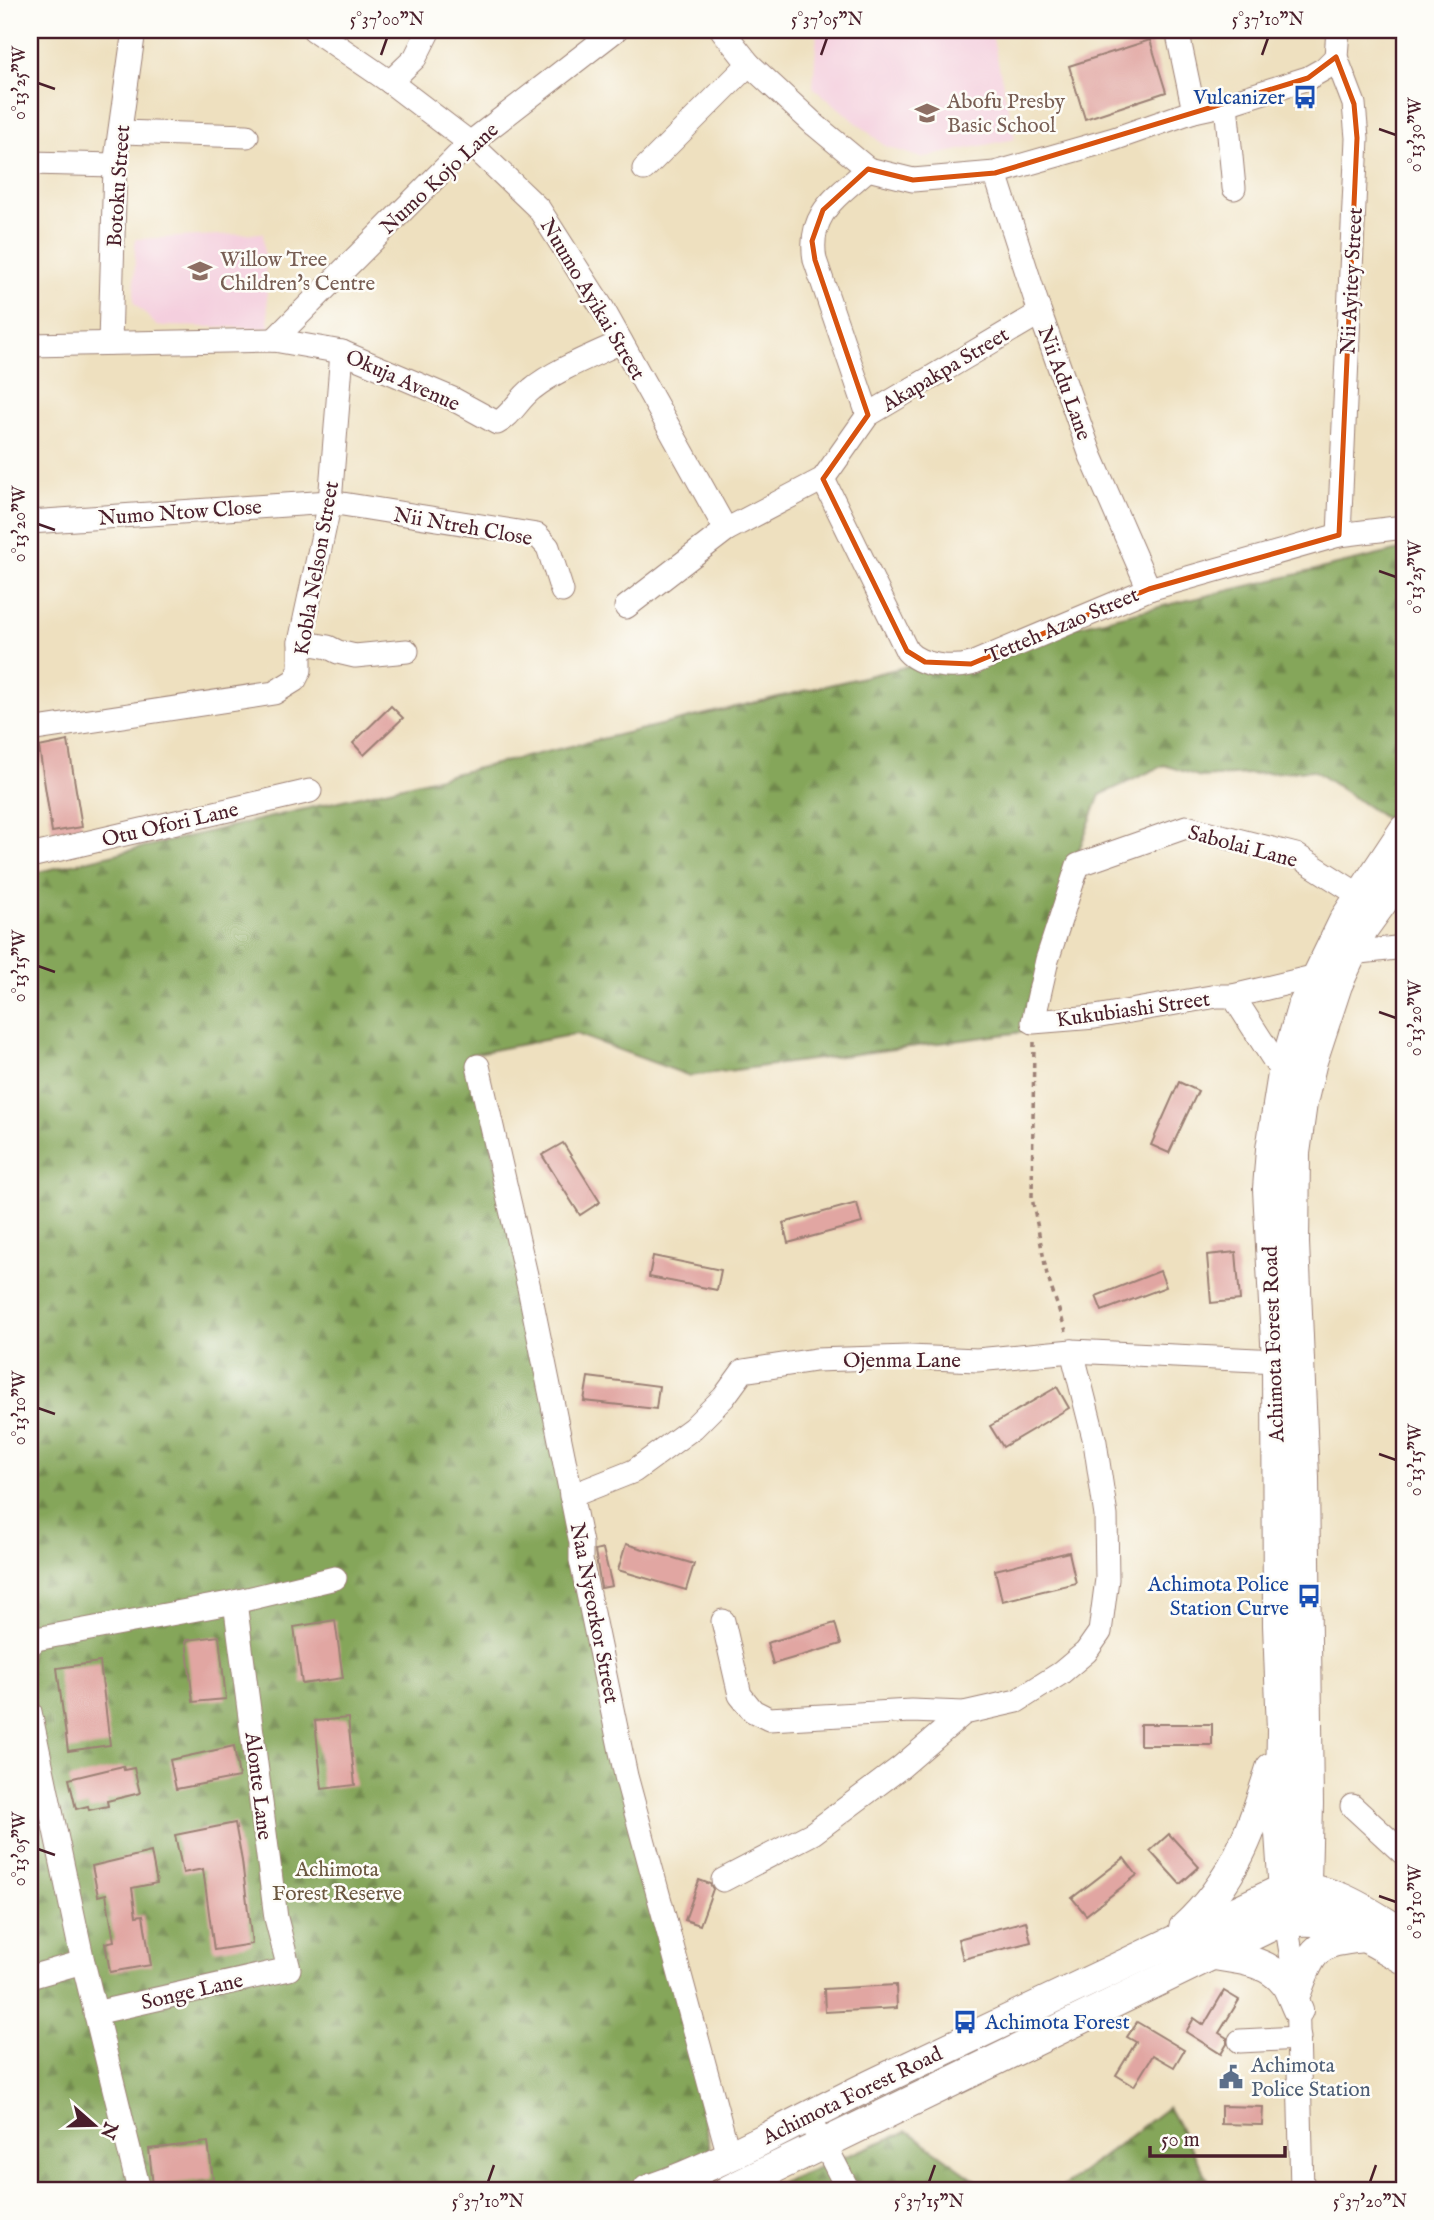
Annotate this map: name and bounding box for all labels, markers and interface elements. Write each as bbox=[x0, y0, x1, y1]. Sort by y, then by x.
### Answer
text: 5°37'00"N bbox=[350, 9, 425, 32]
text: 5°37'05"N bbox=[791, 9, 864, 32]
text: 5°37'10"N bbox=[1232, 9, 1305, 32]
text: 0°13'25"W bbox=[9, 45, 32, 120]
bus stop icon: Vulcanizer bbox=[1291, 83, 1319, 111]
place label: Vulcanizer bbox=[1192, 85, 1285, 112]
place label: Abofu Presby Basic School bbox=[946, 89, 1066, 140]
text: 0°13'30"W bbox=[1405, 97, 1428, 172]
school or university icon: Abofu Presby Basic School bbox=[913, 99, 941, 127]
street label: Numo Kojo Lane bbox=[375, 117, 505, 241]
street label: Botoku Street bbox=[102, 124, 137, 248]
street label: Nii Ayitey Street bbox=[1335, 207, 1370, 355]
street label: Nuumo Ayikai Street bbox=[533, 214, 651, 385]
place label: Willow Tree Children's Centre bbox=[220, 247, 376, 298]
school or university icon: Willow Tree Children's Centre bbox=[186, 257, 214, 285]
street label: Akapakpa Street bbox=[876, 322, 1014, 419]
street label: Nii Adu Lane bbox=[1030, 323, 1097, 445]
street label: Okuja Avenue bbox=[341, 344, 464, 419]
street label: Kobla Nelson Street bbox=[289, 479, 346, 658]
text: 0°13'20"W bbox=[9, 485, 32, 562]
street label: Numo Ntow Close bbox=[97, 494, 263, 533]
street label: Nii Ntreh Close bbox=[391, 502, 535, 553]
text: 0°13'25"W bbox=[1405, 539, 1428, 614]
street label: Tetteh Azao Street bbox=[982, 582, 1143, 671]
street label: Otu Ofori Lane bbox=[100, 797, 241, 854]
street label: Sabolai Lane bbox=[1185, 820, 1301, 875]
text: 0°13'15"W bbox=[9, 929, 32, 1002]
text: 0°13'20"W bbox=[1405, 979, 1428, 1056]
street label: Kukubiashi Street bbox=[1055, 986, 1212, 1035]
street label: Achimota Forest Road bbox=[1258, 1244, 1291, 1444]
street label: Ojenma Lane bbox=[843, 1348, 961, 1375]
text: 0°13'10"W bbox=[9, 1370, 32, 1445]
text: 0°13'15"W bbox=[1405, 1423, 1428, 1496]
street label: Naa Nyeorkor Street bbox=[563, 1521, 624, 1706]
place label: Achimota Police Station Curve bbox=[1147, 1572, 1289, 1623]
bus stop icon: Achimota Police Station Curve bbox=[1295, 1582, 1323, 1610]
street label: Alonte Lane bbox=[237, 1730, 278, 1842]
text: 0°13'05"W bbox=[9, 1811, 32, 1886]
park label: Achimota Forest Reserve bbox=[272, 1857, 402, 1908]
text: 0°13'10"W bbox=[1405, 1864, 1428, 1939]
street label: Songe Lane bbox=[139, 1968, 246, 2017]
bus stop icon: Achimota Forest bbox=[951, 2008, 979, 2036]
place label: Achimota Forest bbox=[984, 2010, 1130, 2037]
street label: Achimota Forest Road bbox=[757, 2041, 948, 2152]
place label: Achimota Police Station bbox=[1250, 2053, 1371, 2104]
public building icon: Achimota Police Station bbox=[1217, 2063, 1245, 2091]
north arrow bbox=[60, 2090, 130, 2160]
scale bar bbox=[1150, 2115, 1285, 2159]
text: N bbox=[94, 2117, 123, 2142]
text: 50 m bbox=[1161, 2127, 1200, 2154]
text: 5°37'10"N bbox=[452, 2191, 525, 2214]
text: 5°37'15"N bbox=[894, 2191, 964, 2214]
text: 5°37'20"N bbox=[1333, 2191, 1407, 2214]

